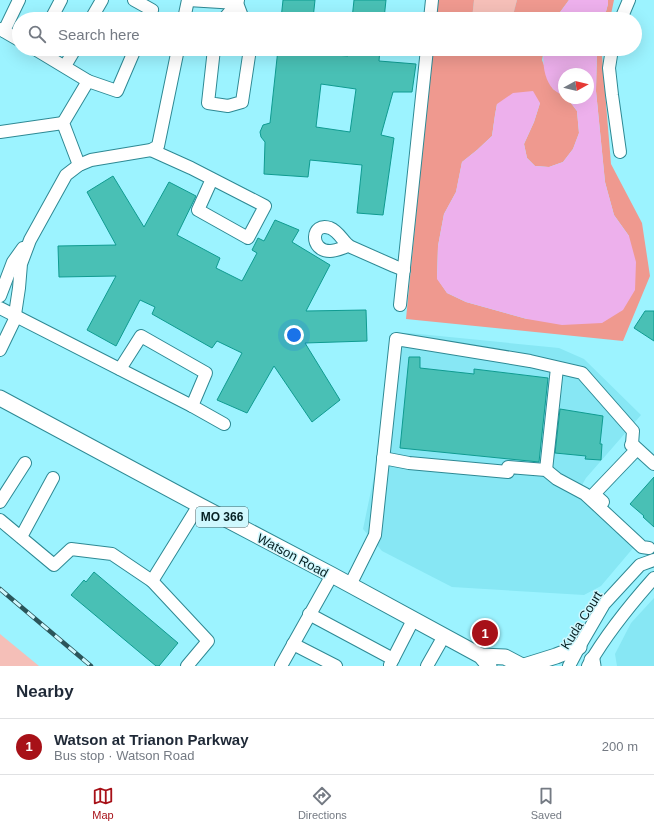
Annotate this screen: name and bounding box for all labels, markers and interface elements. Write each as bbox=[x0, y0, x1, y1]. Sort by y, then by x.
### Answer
search box bbox=[12, 12, 642, 56]
icon: search bbox=[26, 23, 48, 45]
text: Search here bbox=[58, 26, 140, 43]
north arrow bbox=[558, 68, 594, 104]
your location bbox=[284, 325, 304, 345]
road number: MO 366 bbox=[196, 507, 248, 527]
street label: Watson Road bbox=[255, 530, 331, 580]
street label: Kuda Court bbox=[558, 588, 605, 652]
pin: 1 bbox=[472, 618, 498, 648]
text: Nearby bbox=[16, 682, 74, 701]
text: Watson at Trianon Parkway bbox=[54, 731, 249, 748]
text: 1 bbox=[25, 739, 33, 754]
text: 200 m bbox=[602, 739, 638, 754]
text: Bus stop · Watson Road bbox=[54, 748, 194, 763]
tab: Map bbox=[92, 785, 114, 821]
tab: Directions bbox=[298, 785, 347, 821]
tab: Saved bbox=[531, 785, 562, 821]

